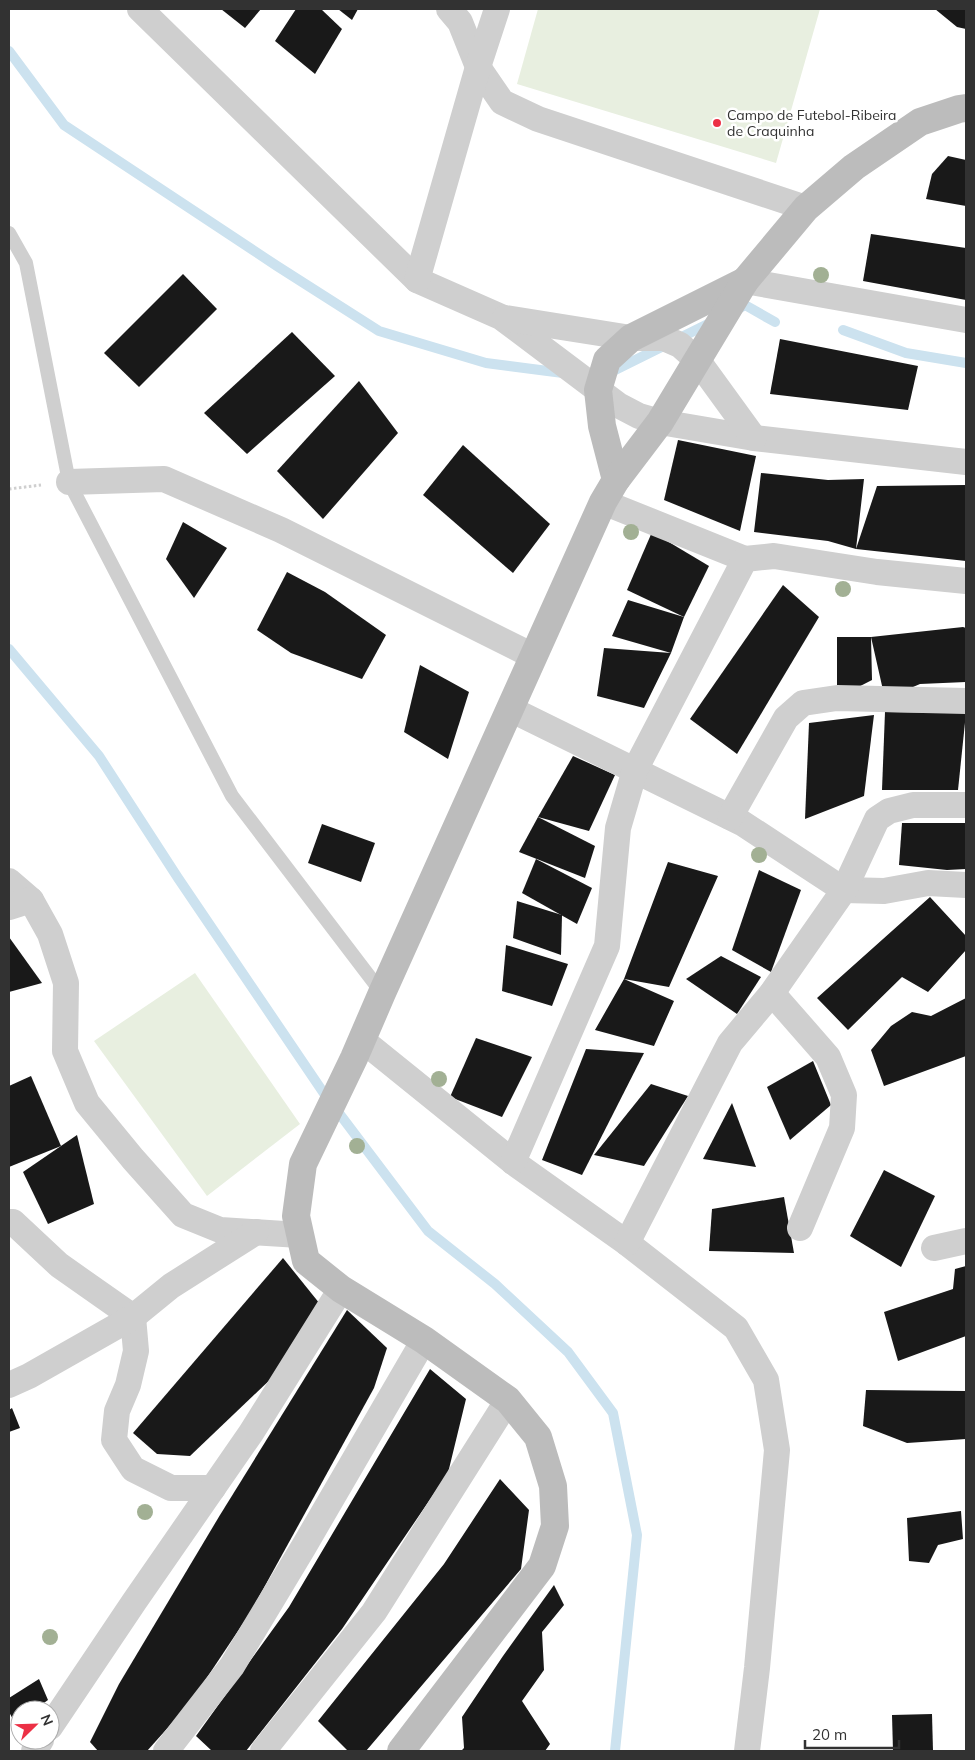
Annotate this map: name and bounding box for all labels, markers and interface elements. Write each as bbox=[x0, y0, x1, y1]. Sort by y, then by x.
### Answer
place label: Campo de Futebol-Ribeira de Craquinha bbox=[727, 106, 897, 140]
marker: Campo de Futebol-Ribeira de Craquinha bbox=[711, 117, 723, 129]
north arrow bbox=[10, 1700, 60, 1750]
text: N bbox=[37, 1712, 57, 1728]
scale bar bbox=[805, 1718, 899, 1750]
text: 20 m bbox=[812, 1725, 847, 1744]

